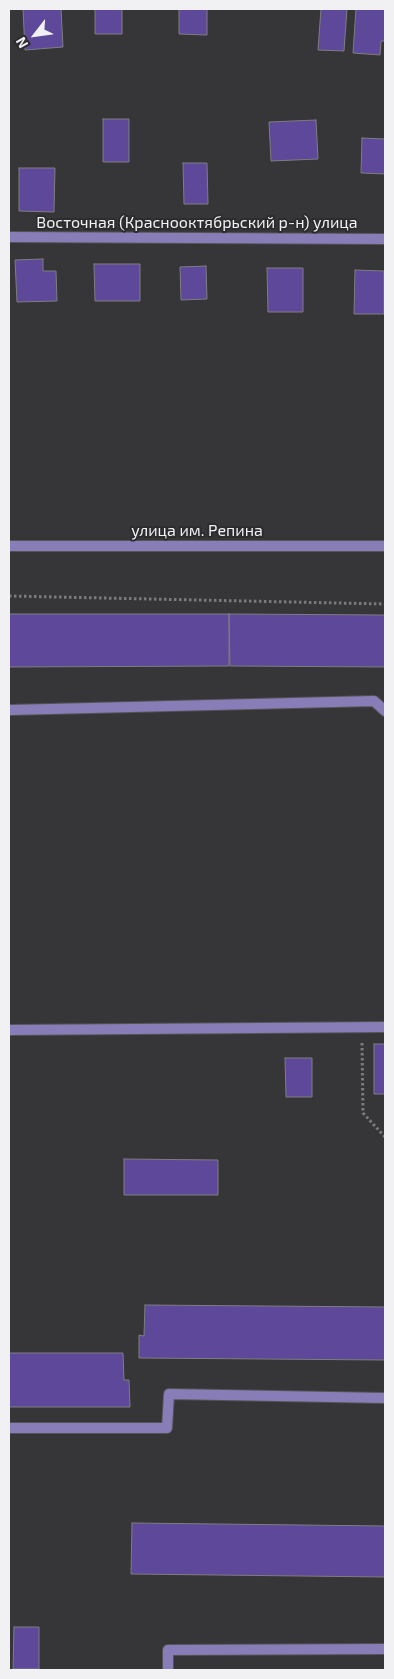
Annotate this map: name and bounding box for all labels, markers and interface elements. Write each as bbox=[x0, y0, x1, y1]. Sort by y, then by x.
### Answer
north arrow bbox=[10, 10, 60, 60]
text: N bbox=[12, 34, 31, 51]
street label: Восточная (Краснооктябрьский р-н) улица bbox=[36, 213, 358, 233]
street label: улица им. Репина bbox=[131, 521, 263, 541]

